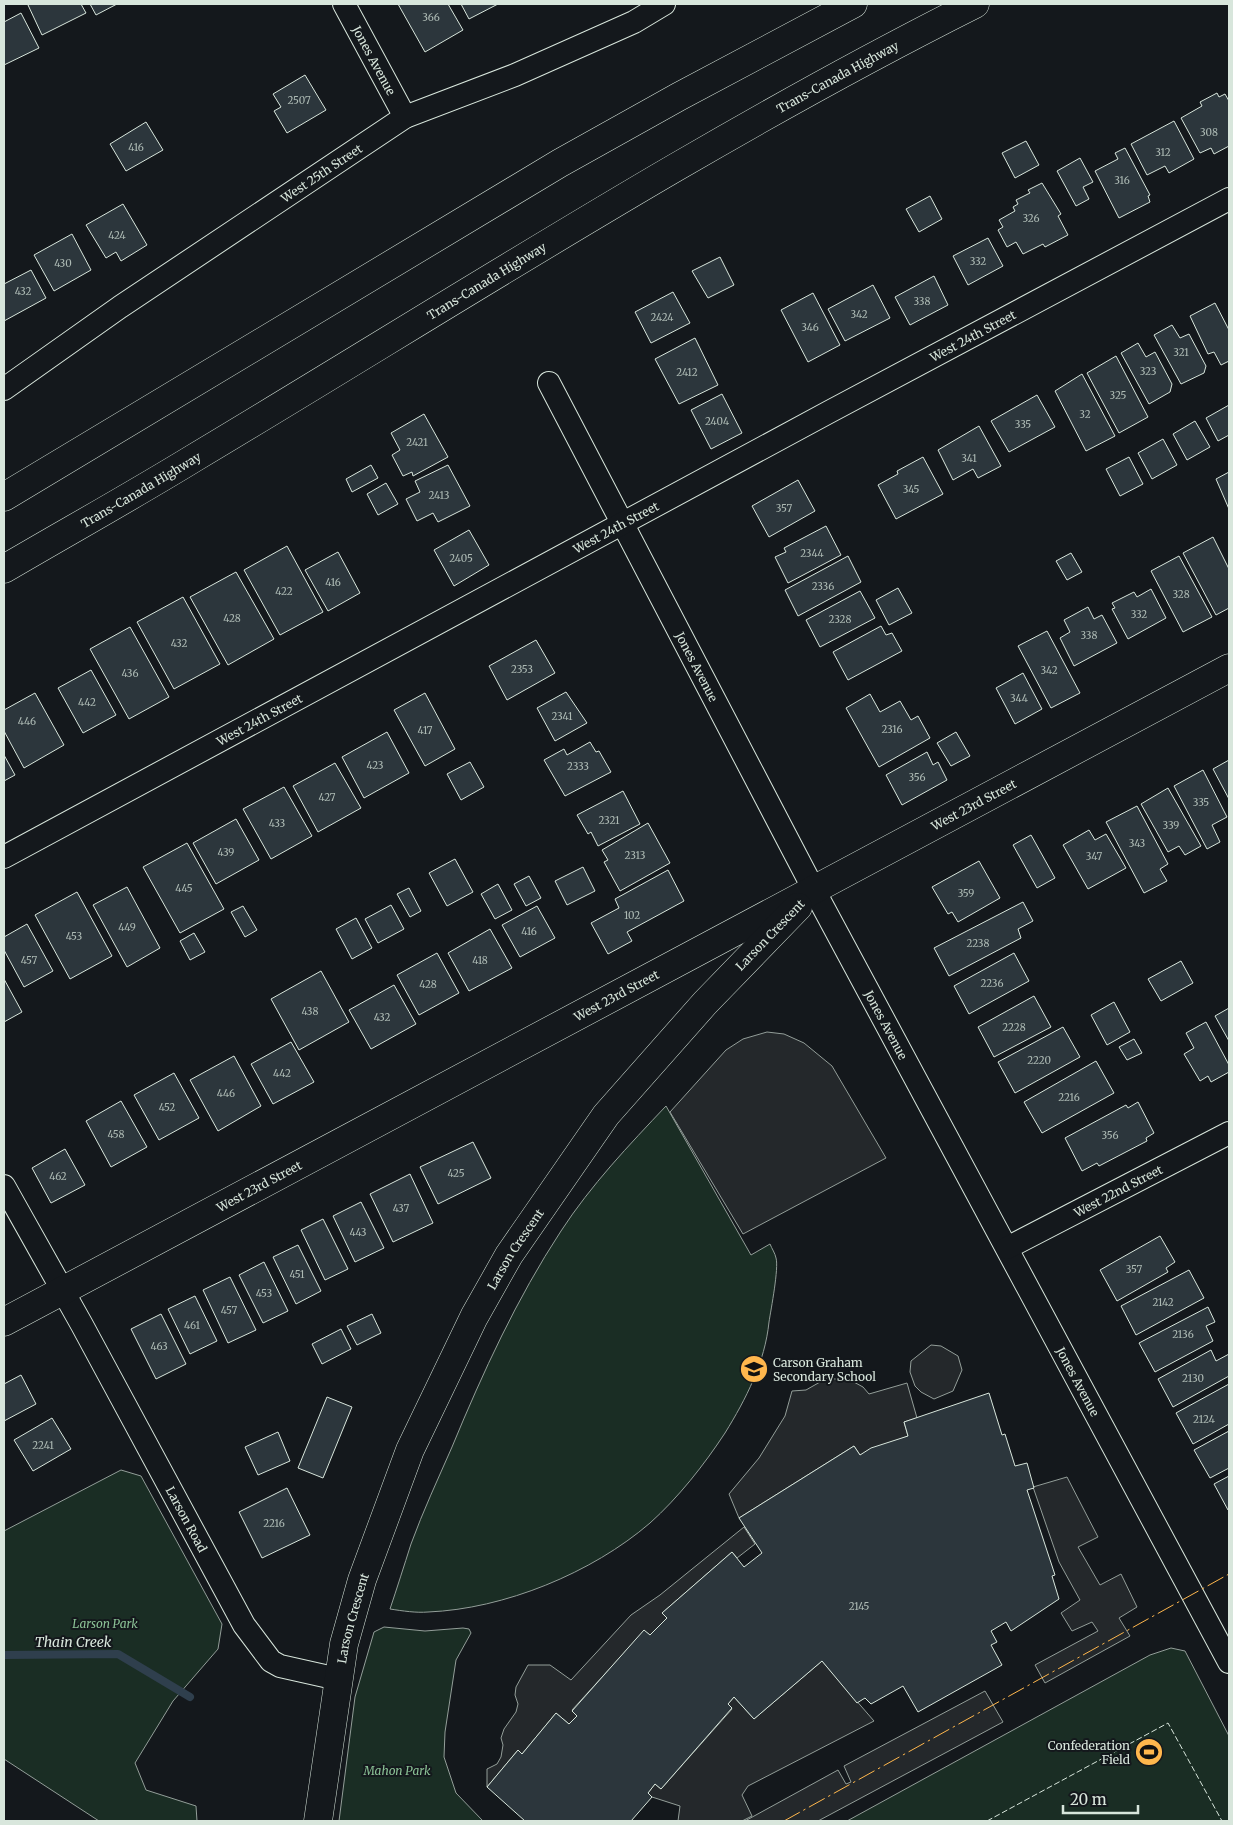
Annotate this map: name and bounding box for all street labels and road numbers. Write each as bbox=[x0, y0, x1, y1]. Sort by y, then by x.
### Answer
street label: Jones Avenue bbox=[349, 22, 399, 97]
street label: Trans-Canada Highway bbox=[774, 37, 901, 116]
street label: West 25th Street bbox=[277, 140, 365, 206]
street label: Trans-Canada Highway bbox=[424, 239, 549, 322]
street label: West 24th Street bbox=[926, 306, 1018, 365]
street label: Trans-Canada Highway bbox=[78, 448, 203, 531]
street label: West 24th Street bbox=[569, 498, 661, 557]
street label: Jones Avenue bbox=[672, 628, 722, 704]
street label: West 24th Street bbox=[213, 690, 305, 749]
street label: West 23rd Street bbox=[928, 775, 1019, 834]
street label: Larson Crescent bbox=[732, 896, 808, 974]
street label: West 23rd Street bbox=[570, 966, 662, 1024]
street label: Jones Avenue bbox=[861, 987, 911, 1062]
street label: West 23rd Street bbox=[213, 1157, 304, 1215]
street label: West 22nd Street bbox=[1070, 1161, 1165, 1220]
street label: Larson Crescent bbox=[484, 1205, 547, 1292]
street label: Jones Avenue bbox=[1053, 1343, 1103, 1419]
street label: Larson Road bbox=[163, 1484, 211, 1555]
street label: Larson Crescent bbox=[334, 1570, 372, 1664]

